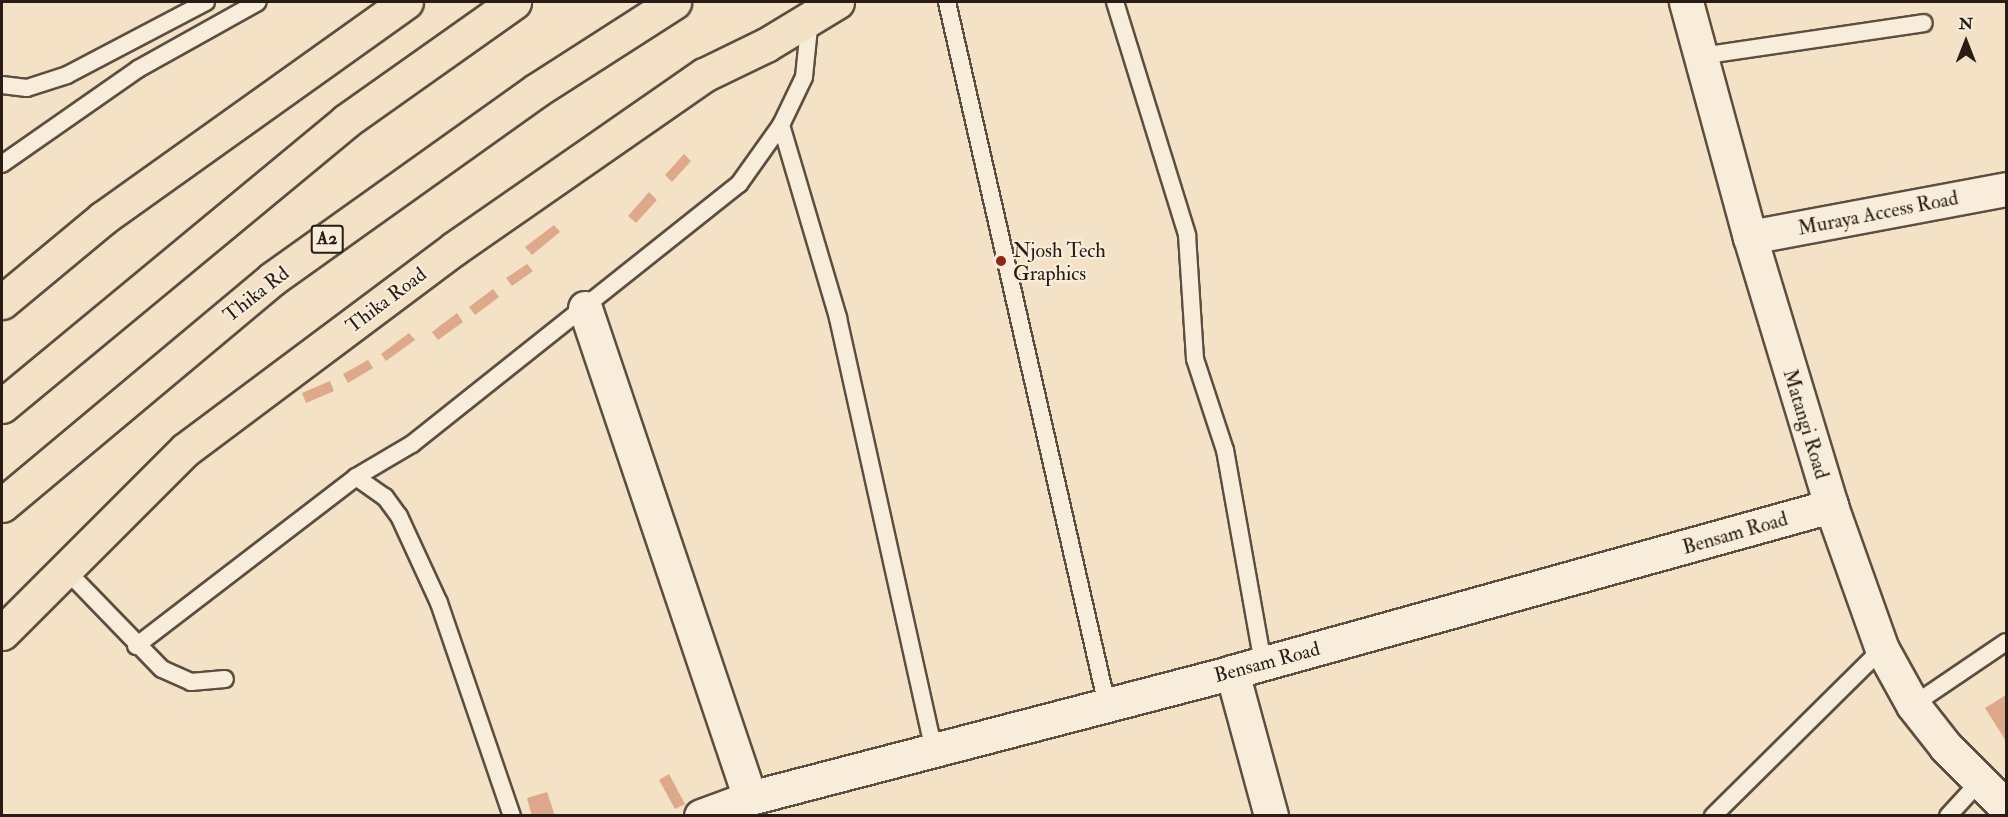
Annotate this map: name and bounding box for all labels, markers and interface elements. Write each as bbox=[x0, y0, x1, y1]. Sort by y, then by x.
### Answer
north arrow bbox=[1936, 12, 1996, 72]
text: N bbox=[1959, 14, 1973, 34]
street label: Muraya Access Road bbox=[1796, 186, 1960, 240]
road number: A2 bbox=[310, 224, 344, 254]
place label: Njosh Tech Graphics bbox=[1013, 238, 1106, 285]
marker: Njosh Tech Graphics bbox=[994, 254, 1008, 268]
street label: Thika Rd bbox=[218, 261, 294, 327]
street label: Thika Road bbox=[341, 262, 431, 338]
street label: Matangi Road bbox=[1778, 366, 1834, 482]
street label: Bensam Road bbox=[1680, 507, 1790, 559]
street label: Bensam Road bbox=[1212, 636, 1322, 688]

